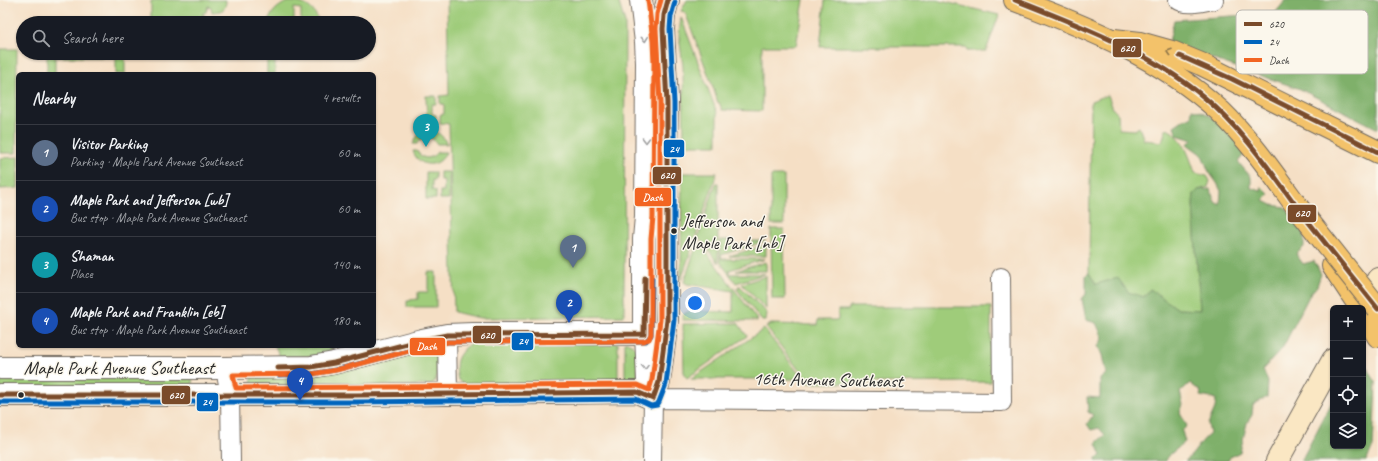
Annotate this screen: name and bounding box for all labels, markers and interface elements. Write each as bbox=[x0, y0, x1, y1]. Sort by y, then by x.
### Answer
legend bbox=[1236, 10, 1368, 74]
search box bbox=[16, 16, 376, 60]
text: 620 bbox=[1269, 17, 1285, 31]
icon: search bbox=[30, 27, 52, 49]
text: Search here bbox=[62, 29, 123, 48]
text: 24 bbox=[1269, 35, 1280, 49]
one-way arrow bbox=[641, 36, 650, 42]
line badge: 620 bbox=[1112, 38, 1142, 58]
text: 620 bbox=[1119, 41, 1136, 55]
one-way arrow bbox=[1166, 48, 1173, 56]
text: Dash bbox=[1269, 53, 1290, 67]
text: Nearby bbox=[32, 88, 75, 109]
text: 4 results bbox=[322, 90, 360, 106]
pin: 3 bbox=[413, 114, 439, 147]
text: Visitor Parking bbox=[70, 135, 147, 154]
one-way arrow bbox=[642, 137, 650, 143]
line badge: 24 bbox=[663, 139, 685, 158]
text: 24 bbox=[669, 142, 681, 156]
text: 1 bbox=[42, 145, 48, 161]
text: 60 m bbox=[338, 145, 360, 161]
text: Parking · Maple Park Avenue Southeast bbox=[70, 154, 243, 170]
line badge: 620 bbox=[652, 166, 682, 185]
text: 620 bbox=[659, 168, 676, 182]
line badge: Dash bbox=[634, 187, 672, 207]
text: Dash bbox=[643, 190, 664, 204]
text: Maple Park and Jefferson [wb] bbox=[70, 191, 228, 210]
text: 2 bbox=[42, 201, 48, 217]
text: 60 m bbox=[338, 201, 360, 217]
line badge: 620 bbox=[1287, 204, 1317, 223]
text: 620 bbox=[1294, 206, 1311, 220]
text: Bus stop · Maple Park Avenue Southeast bbox=[70, 210, 247, 226]
place label: Jefferson and Maple Park [nb] bbox=[681, 210, 786, 254]
marker: Jefferson and Maple Park [nb] bbox=[669, 226, 679, 236]
pin: 1 bbox=[560, 235, 586, 268]
text: Shaman bbox=[70, 247, 114, 266]
text: 3 bbox=[42, 257, 48, 273]
text: 140 m bbox=[332, 257, 360, 273]
text: Place bbox=[70, 266, 93, 282]
pin: 2 bbox=[556, 290, 582, 323]
your location bbox=[685, 293, 705, 313]
text: Maple Park and Franklin [eb] bbox=[70, 303, 224, 322]
map controls bbox=[1330, 305, 1366, 449]
button: + bbox=[1330, 305, 1366, 341]
text: 4 bbox=[42, 313, 48, 329]
text: 180 m bbox=[332, 313, 360, 329]
text: Bus stop · Maple Park Avenue Southeast bbox=[70, 322, 247, 338]
line badge: 620 bbox=[472, 325, 502, 344]
text: 620 bbox=[479, 328, 496, 342]
line badge: 24 bbox=[511, 332, 534, 351]
text: 24 bbox=[518, 334, 530, 348]
line badge: Dash bbox=[409, 337, 446, 356]
text: Dash bbox=[417, 339, 438, 353]
button: − bbox=[1330, 341, 1366, 377]
street label: Maple Park Avenue Southeast bbox=[24, 356, 216, 380]
one-way arrow bbox=[641, 364, 650, 370]
street label: 16th Avenue Southeast bbox=[753, 367, 905, 393]
pin: 4 bbox=[287, 368, 313, 401]
button: locate bbox=[1330, 377, 1366, 413]
line badge: 620 bbox=[161, 385, 191, 405]
text: 620 bbox=[168, 388, 185, 402]
unlabelled marker bbox=[16, 390, 26, 400]
line badge: 24 bbox=[196, 392, 219, 412]
text: 24 bbox=[202, 395, 214, 409]
button: layers bbox=[1330, 413, 1366, 449]

